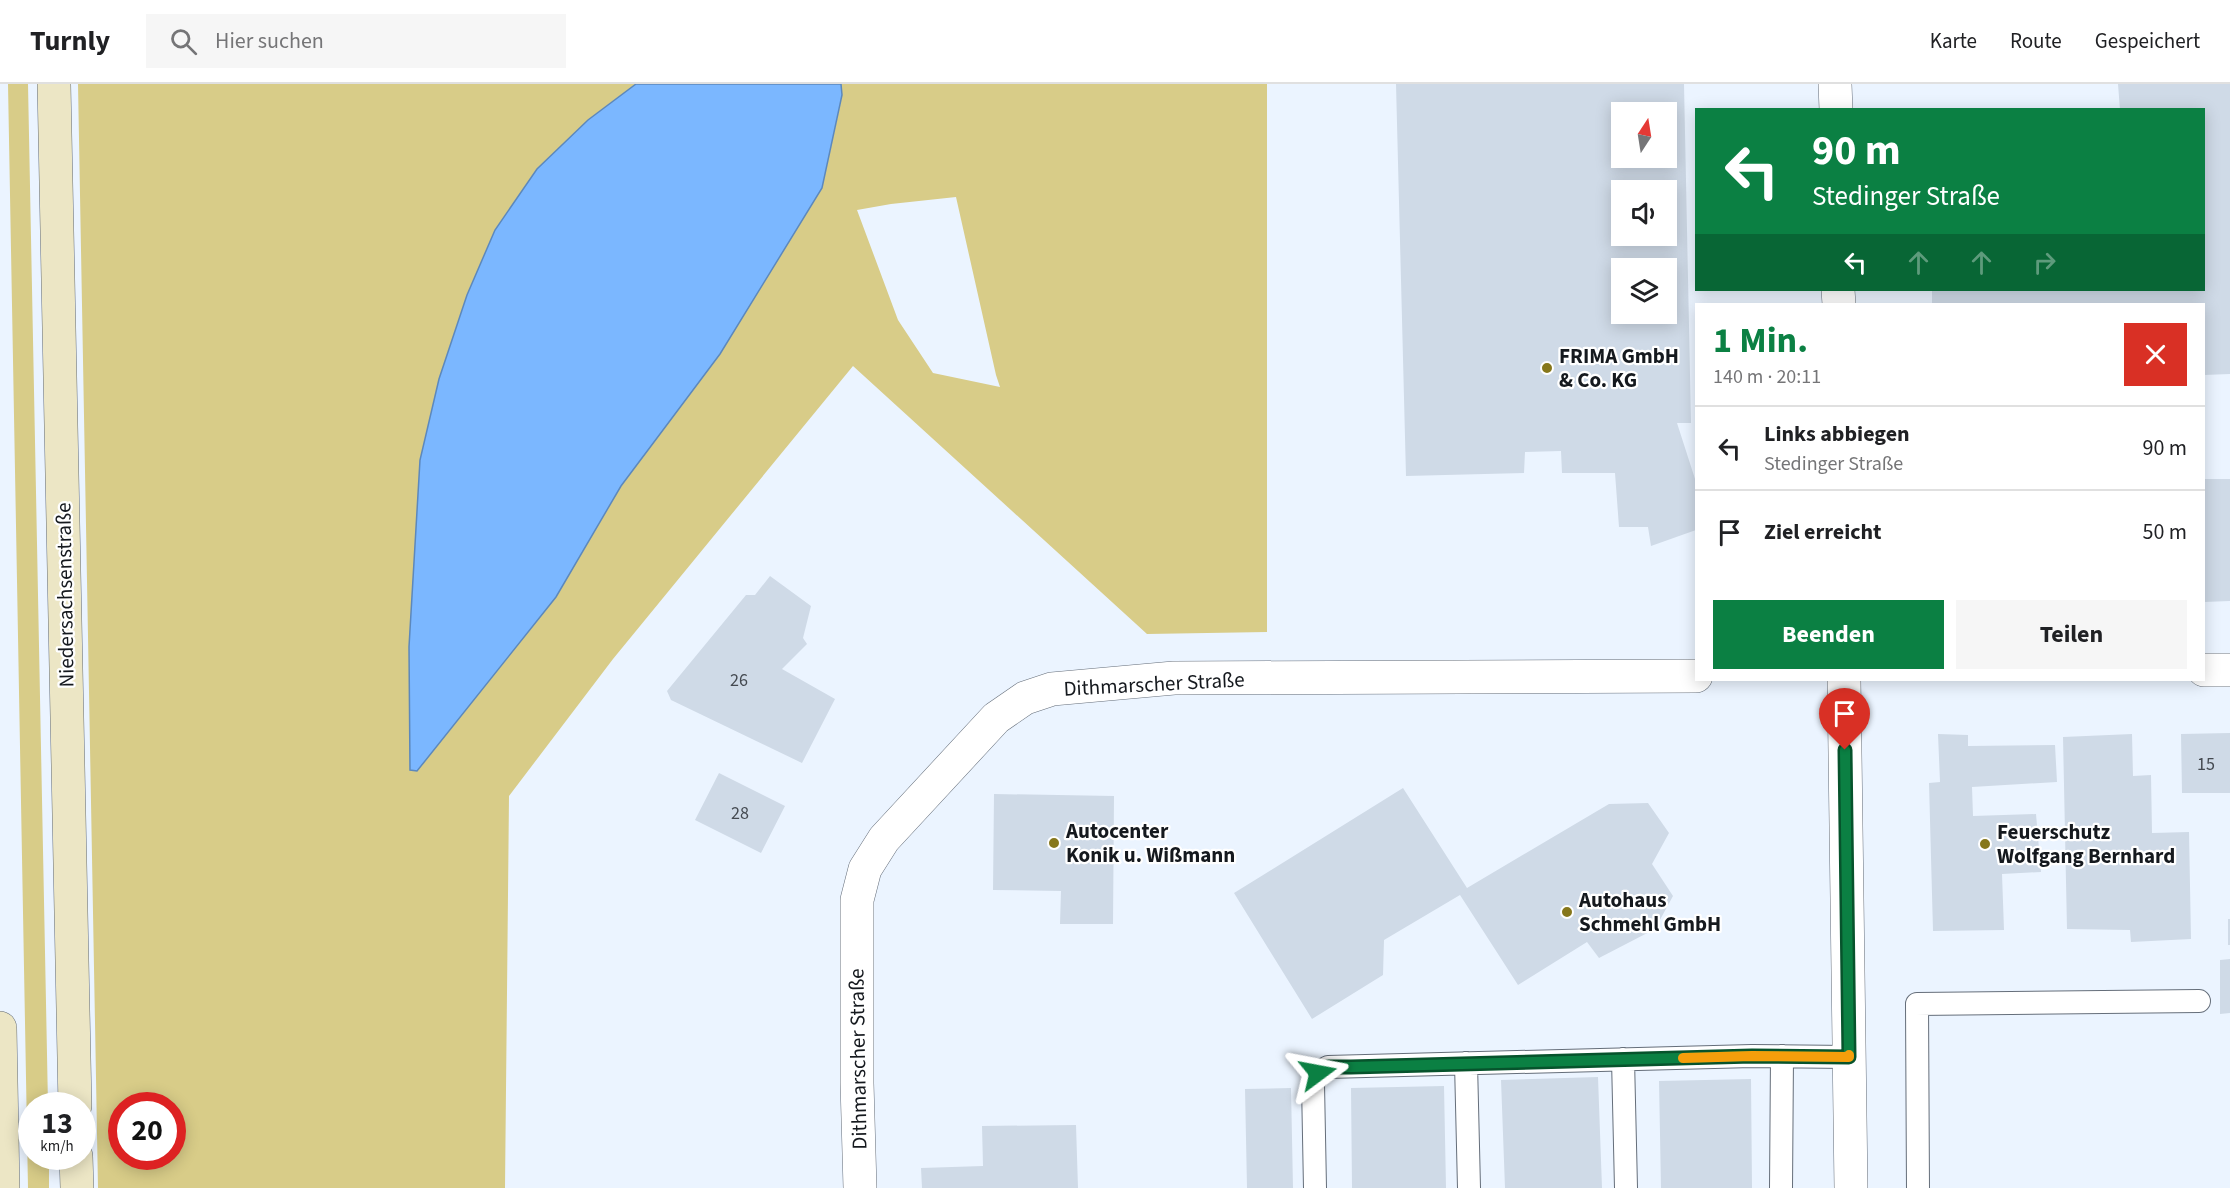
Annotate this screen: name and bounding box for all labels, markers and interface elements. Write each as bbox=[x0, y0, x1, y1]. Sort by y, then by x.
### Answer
search box bbox=[146, 14, 566, 68]
text: Turnly bbox=[30, 21, 110, 61]
icon: search bbox=[167, 25, 200, 58]
text: Hier suchen bbox=[215, 25, 324, 57]
text: Karte bbox=[1930, 26, 1977, 56]
text: Route bbox=[2010, 26, 2062, 56]
text: Gespeichert bbox=[2095, 26, 2200, 56]
north arrow bbox=[1611, 102, 1677, 168]
map controls bbox=[1611, 102, 1677, 324]
text: 90 m bbox=[1812, 121, 1901, 181]
icon: left bbox=[1713, 132, 1791, 210]
text: Stedinger Straße bbox=[1812, 177, 2000, 216]
button: sound bbox=[1611, 180, 1677, 246]
icon: left bbox=[1839, 246, 1872, 279]
icon: ahead bbox=[1902, 246, 1935, 279]
icon: ahead bbox=[1965, 246, 1998, 279]
icon: right bbox=[2028, 246, 2061, 279]
button: layers bbox=[1611, 258, 1677, 324]
text: 1 Min. bbox=[1713, 315, 1808, 366]
button: close bbox=[2124, 323, 2187, 386]
place label: FRIMA GmbH & Co. KG bbox=[1559, 341, 1679, 395]
marker: FRIMA GmbH & Co. KG bbox=[1540, 361, 1554, 375]
text: 140 m · 20:11 bbox=[1713, 363, 1821, 391]
text: Links abbiegen bbox=[1764, 418, 1910, 450]
icon: left bbox=[1713, 432, 1746, 465]
text: 90 m bbox=[2142, 432, 2187, 464]
text: Stedinger Straße bbox=[1764, 450, 1903, 478]
street label: Niedersachsenstraße bbox=[48, 502, 82, 688]
icon: arrive bbox=[1713, 516, 1746, 549]
text: Ziel erreicht bbox=[1764, 516, 1882, 548]
text: 50 m bbox=[2142, 516, 2187, 548]
button: Beenden bbox=[1713, 600, 1944, 669]
button: Teilen bbox=[1956, 600, 2187, 669]
street label: Dithmarscher Straße bbox=[1063, 664, 1245, 704]
house number: 26 bbox=[730, 668, 748, 693]
pin bbox=[1819, 688, 1870, 750]
icon: arrive bbox=[1828, 697, 1861, 730]
house number: 15 bbox=[2197, 752, 2215, 777]
house number: 28 bbox=[731, 801, 749, 826]
place label: Autocenter Konik u. Wißmann bbox=[1065, 816, 1235, 870]
place label: Feuerschutz Wolfgang Bernhard bbox=[1997, 817, 2175, 871]
marker: Autocenter Konik u. Wißmann bbox=[1047, 836, 1061, 850]
marker: Feuerschutz Wolfgang Bernhard bbox=[1978, 837, 1992, 851]
place label: Autohaus Schmehl GmbH bbox=[1578, 885, 1721, 939]
marker: Autohaus Schmehl GmbH bbox=[1560, 905, 1574, 919]
street label: Dithmarscher Straße bbox=[841, 968, 875, 1150]
position arrow bbox=[1286, 1041, 1350, 1105]
speed limit sign: 20 bbox=[108, 1092, 186, 1170]
text: 13 bbox=[41, 1102, 73, 1145]
text: km/h bbox=[40, 1136, 74, 1157]

